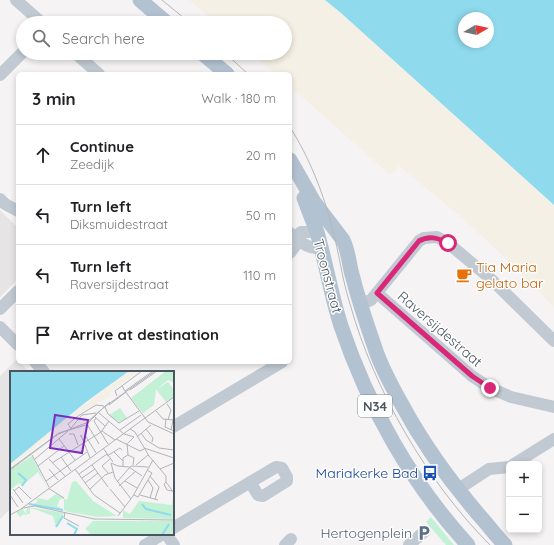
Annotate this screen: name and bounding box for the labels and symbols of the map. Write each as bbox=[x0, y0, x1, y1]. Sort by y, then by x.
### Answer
north arrow bbox=[458, 12, 494, 48]
route start bbox=[439, 234, 457, 252]
street label: Troonstraat bbox=[309, 237, 347, 315]
place label: Tia Maria gelato bar bbox=[476, 258, 544, 292]
cafe icon: Tia Maria gelato bar bbox=[455, 266, 473, 284]
street label: Raversijdestraat bbox=[394, 287, 486, 371]
inset map bbox=[10, 371, 174, 535]
route end bbox=[481, 379, 499, 397]
road number: N34 bbox=[358, 395, 392, 417]
place label: Mariakerke Bad bbox=[316, 464, 418, 482]
bus stop icon: Mariakerke Bad bbox=[421, 464, 439, 482]
place label: Hertogenplein bbox=[320, 524, 412, 542]
parking icon: Hertogenplein bbox=[415, 524, 433, 542]

